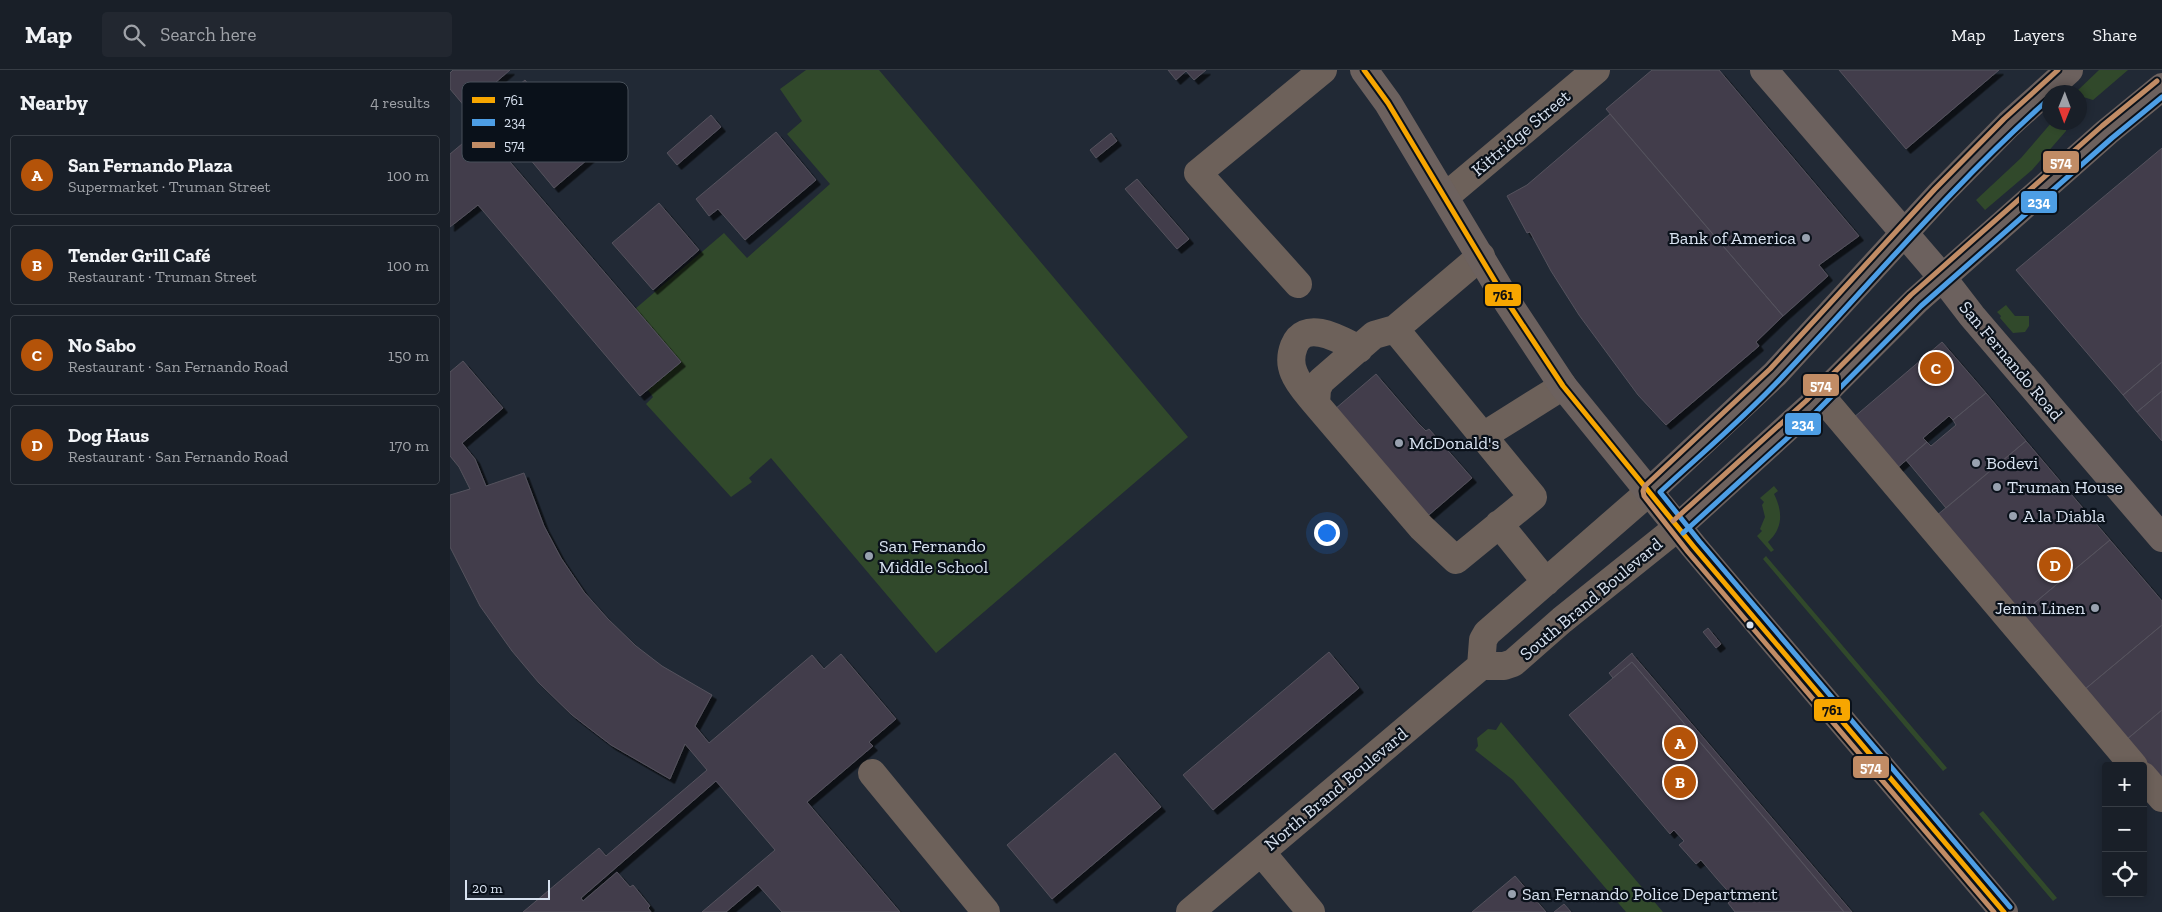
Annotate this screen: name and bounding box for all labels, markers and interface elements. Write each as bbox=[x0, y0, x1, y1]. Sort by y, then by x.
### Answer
search box bbox=[102, 12, 452, 57]
text: Map bbox=[25, 20, 72, 49]
icon: search bbox=[120, 21, 148, 49]
text: Search here bbox=[160, 23, 257, 46]
text: Map bbox=[1951, 24, 1986, 46]
text: Layers bbox=[2014, 24, 2065, 46]
text: Share bbox=[2093, 24, 2137, 46]
legend bbox=[462, 82, 628, 162]
street label: Kittridge Street bbox=[1467, 85, 1575, 181]
north arrow bbox=[2042, 85, 2087, 130]
text: Nearby bbox=[20, 90, 88, 115]
text: 761 bbox=[504, 92, 524, 109]
text: 4 results bbox=[370, 93, 430, 112]
text: 234 bbox=[504, 114, 526, 131]
text: 574 bbox=[504, 137, 525, 154]
line badge: 574 bbox=[2042, 150, 2080, 174]
text: San Fernando Plaza bbox=[68, 154, 233, 177]
text: 574 bbox=[2050, 154, 2072, 171]
text: A bbox=[32, 166, 43, 185]
text: 100 m bbox=[387, 166, 429, 185]
text: Supermarket · Truman Street bbox=[68, 177, 271, 196]
line badge: 234 bbox=[2020, 190, 2058, 214]
text: 234 bbox=[2028, 194, 2050, 211]
place label: Bank of America bbox=[1669, 227, 1796, 249]
marker: Bank of America bbox=[1800, 232, 1812, 244]
text: Tender Grill Café bbox=[68, 244, 210, 267]
text: B bbox=[32, 256, 42, 275]
text: 100 m bbox=[387, 256, 429, 275]
text: Restaurant · Truman Street bbox=[68, 267, 257, 286]
line badge: 761 bbox=[1484, 283, 1522, 307]
text: 761 bbox=[1493, 287, 1513, 304]
street label: San Fernando Road bbox=[1954, 297, 2068, 425]
text: No Sabo bbox=[68, 334, 136, 357]
text: C bbox=[32, 346, 42, 365]
text: 150 m bbox=[388, 346, 429, 365]
pin: C bbox=[1920, 349, 1952, 387]
text: Restaurant · San Fernando Road bbox=[68, 357, 288, 376]
line badge: 574 bbox=[1802, 373, 1840, 397]
text: 574 bbox=[1810, 377, 1832, 394]
line badge: 234 bbox=[1784, 412, 1822, 436]
text: 234 bbox=[1792, 416, 1814, 433]
text: Dog Haus bbox=[68, 424, 149, 447]
place label: McDonald's bbox=[1409, 432, 1499, 454]
text: D bbox=[31, 436, 43, 455]
text: 170 m bbox=[389, 436, 429, 455]
marker: McDonald's bbox=[1393, 437, 1405, 449]
text: Restaurant · San Fernando Road bbox=[68, 447, 288, 466]
place label: Bodevi bbox=[1986, 452, 2038, 474]
marker: Bodevi bbox=[1970, 457, 1982, 469]
place label: Truman House bbox=[2007, 476, 2123, 498]
marker: Truman House bbox=[1991, 481, 2003, 493]
place label: A la Diabla bbox=[2023, 505, 2106, 527]
marker: A la Diabla bbox=[2007, 510, 2019, 522]
your location bbox=[1314, 520, 1340, 546]
street label: South Brand Boulevard bbox=[1515, 533, 1667, 665]
place label: San Fernando Middle School bbox=[879, 535, 988, 578]
pin: D bbox=[2039, 546, 2071, 584]
marker: San Fernando Middle School bbox=[863, 550, 875, 562]
place label: Jenin Linen bbox=[1995, 597, 2086, 619]
marker: Jenin Linen bbox=[2089, 602, 2101, 614]
unlabelled marker bbox=[1745, 620, 1755, 630]
line badge: 761 bbox=[1813, 698, 1851, 722]
text: 761 bbox=[1822, 702, 1842, 719]
street label: North Brand Boulevard bbox=[1260, 723, 1412, 855]
pin: A bbox=[1664, 724, 1696, 762]
line badge: 574 bbox=[1852, 755, 1890, 779]
text: 574 bbox=[1860, 759, 1882, 776]
map controls bbox=[2102, 762, 2147, 897]
button: + bbox=[2102, 762, 2147, 807]
pin: B bbox=[1664, 763, 1696, 801]
button: − bbox=[2102, 807, 2147, 852]
button: locate bbox=[2102, 852, 2147, 897]
scale bar bbox=[465, 877, 550, 900]
text: 20 m bbox=[472, 880, 503, 897]
place label: San Fernando Police Department bbox=[1522, 883, 1778, 905]
marker: San Fernando Police Department bbox=[1506, 888, 1518, 900]

